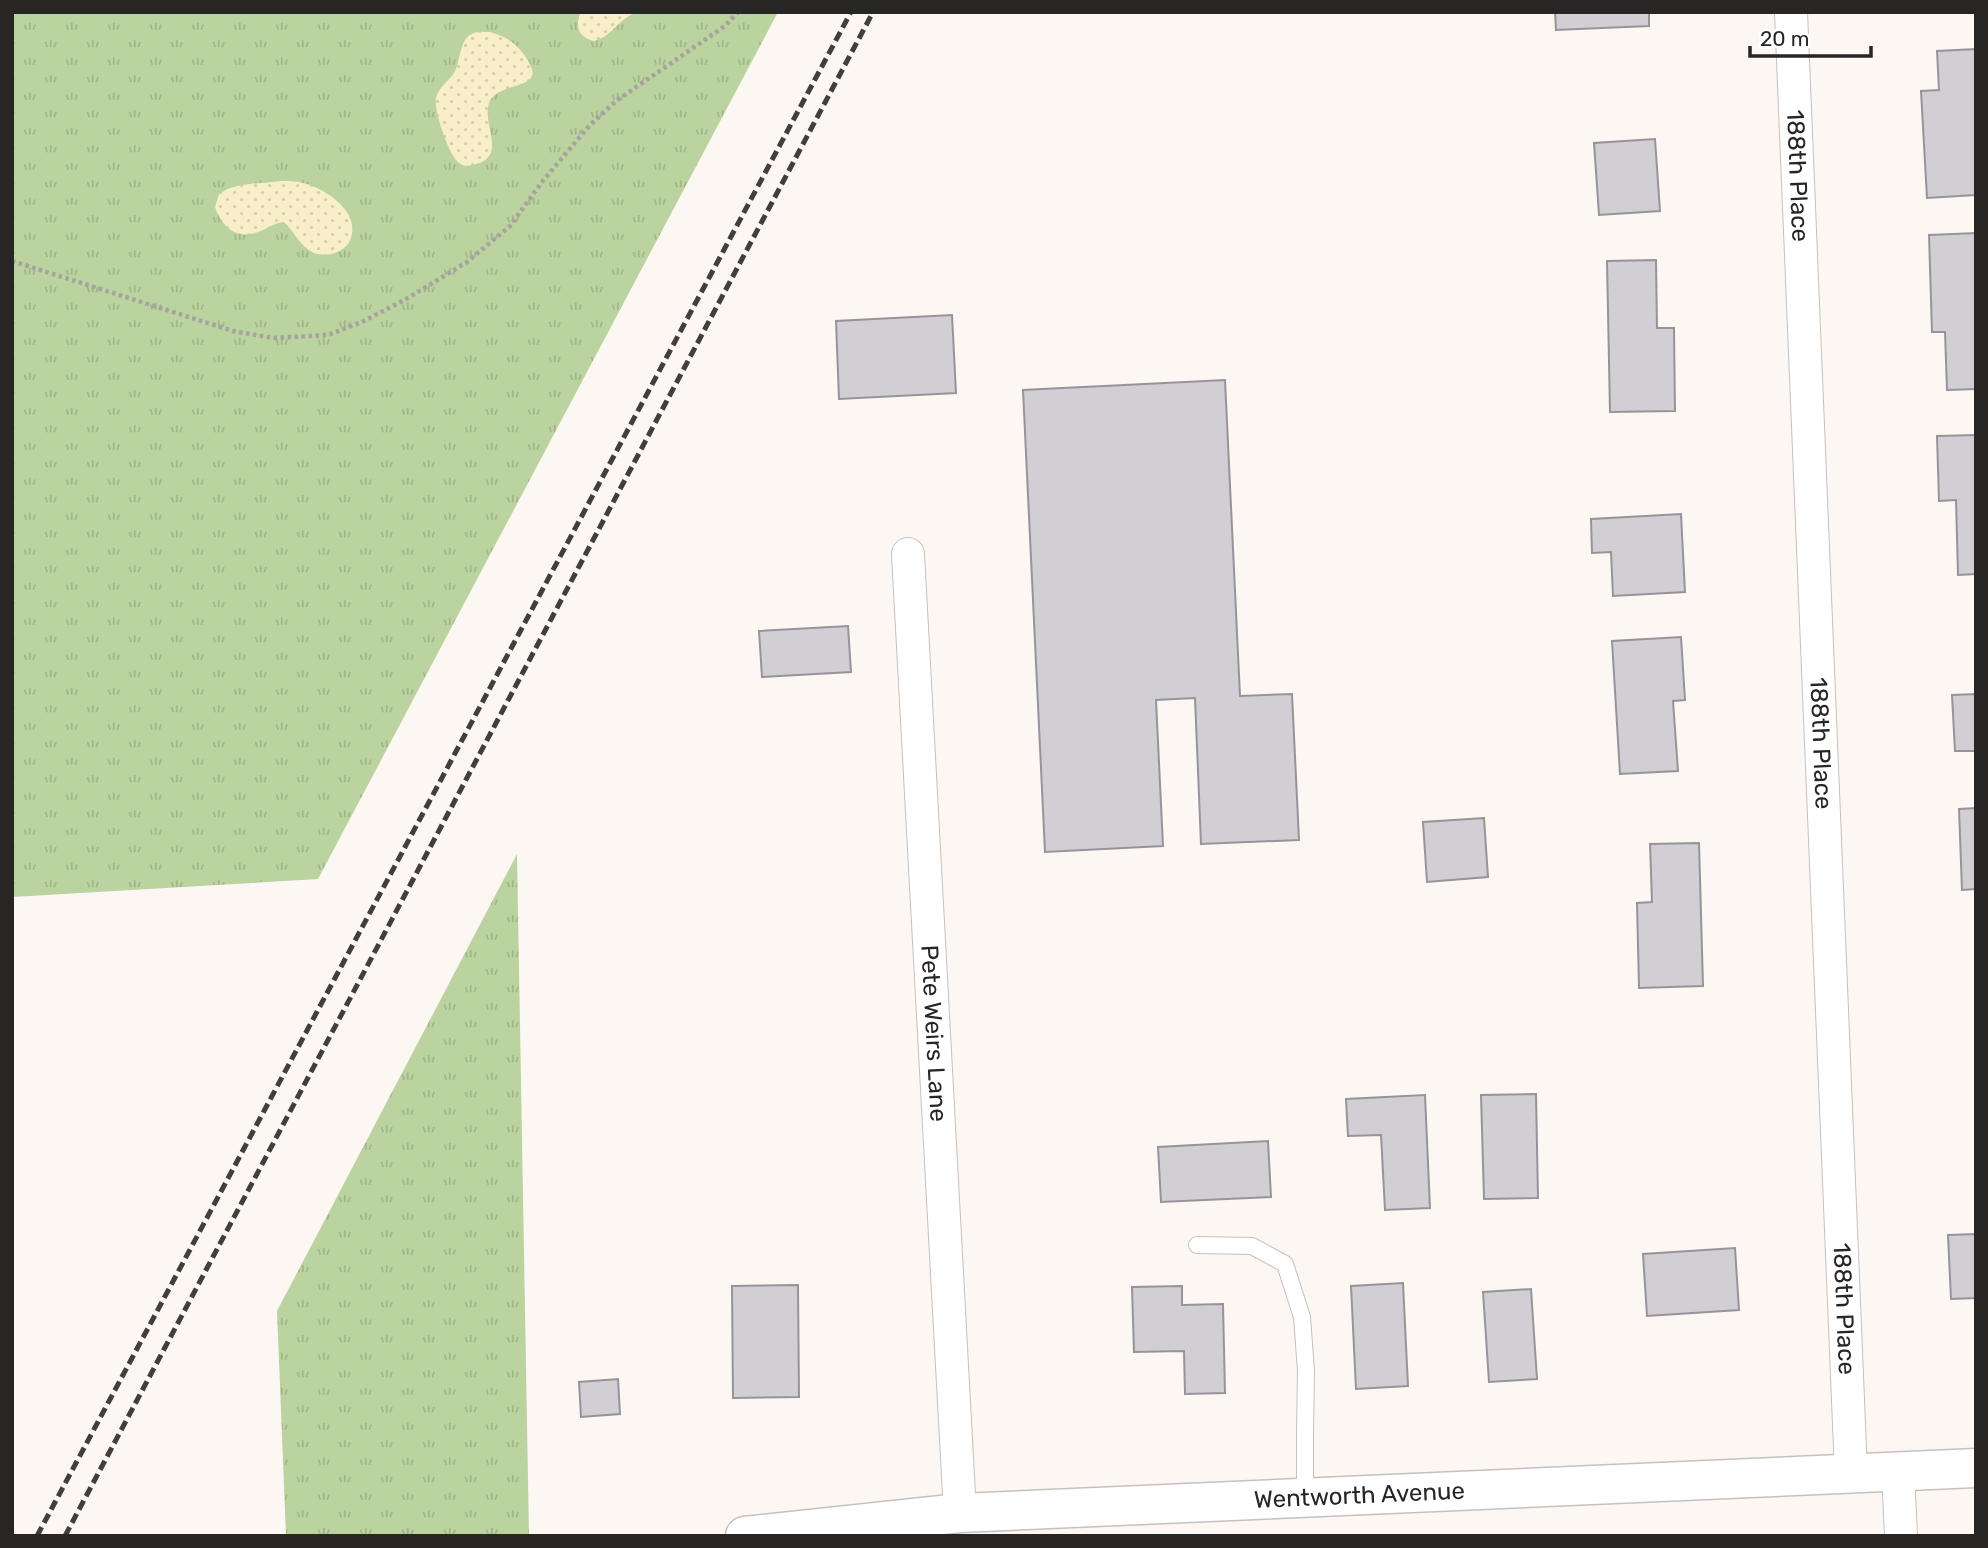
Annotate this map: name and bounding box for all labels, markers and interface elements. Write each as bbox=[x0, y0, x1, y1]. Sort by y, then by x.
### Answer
scale bar bbox=[1750, 14, 1871, 58]
text: 20 m bbox=[1760, 26, 1809, 51]
street label: 188th Place bbox=[1781, 109, 1814, 242]
street label: 188th Place bbox=[1804, 677, 1838, 810]
street label: Pete Weirs Lane bbox=[915, 944, 953, 1122]
street label: 188th Place bbox=[1828, 1242, 1861, 1375]
street label: Wentworth Avenue bbox=[1253, 1477, 1465, 1514]

